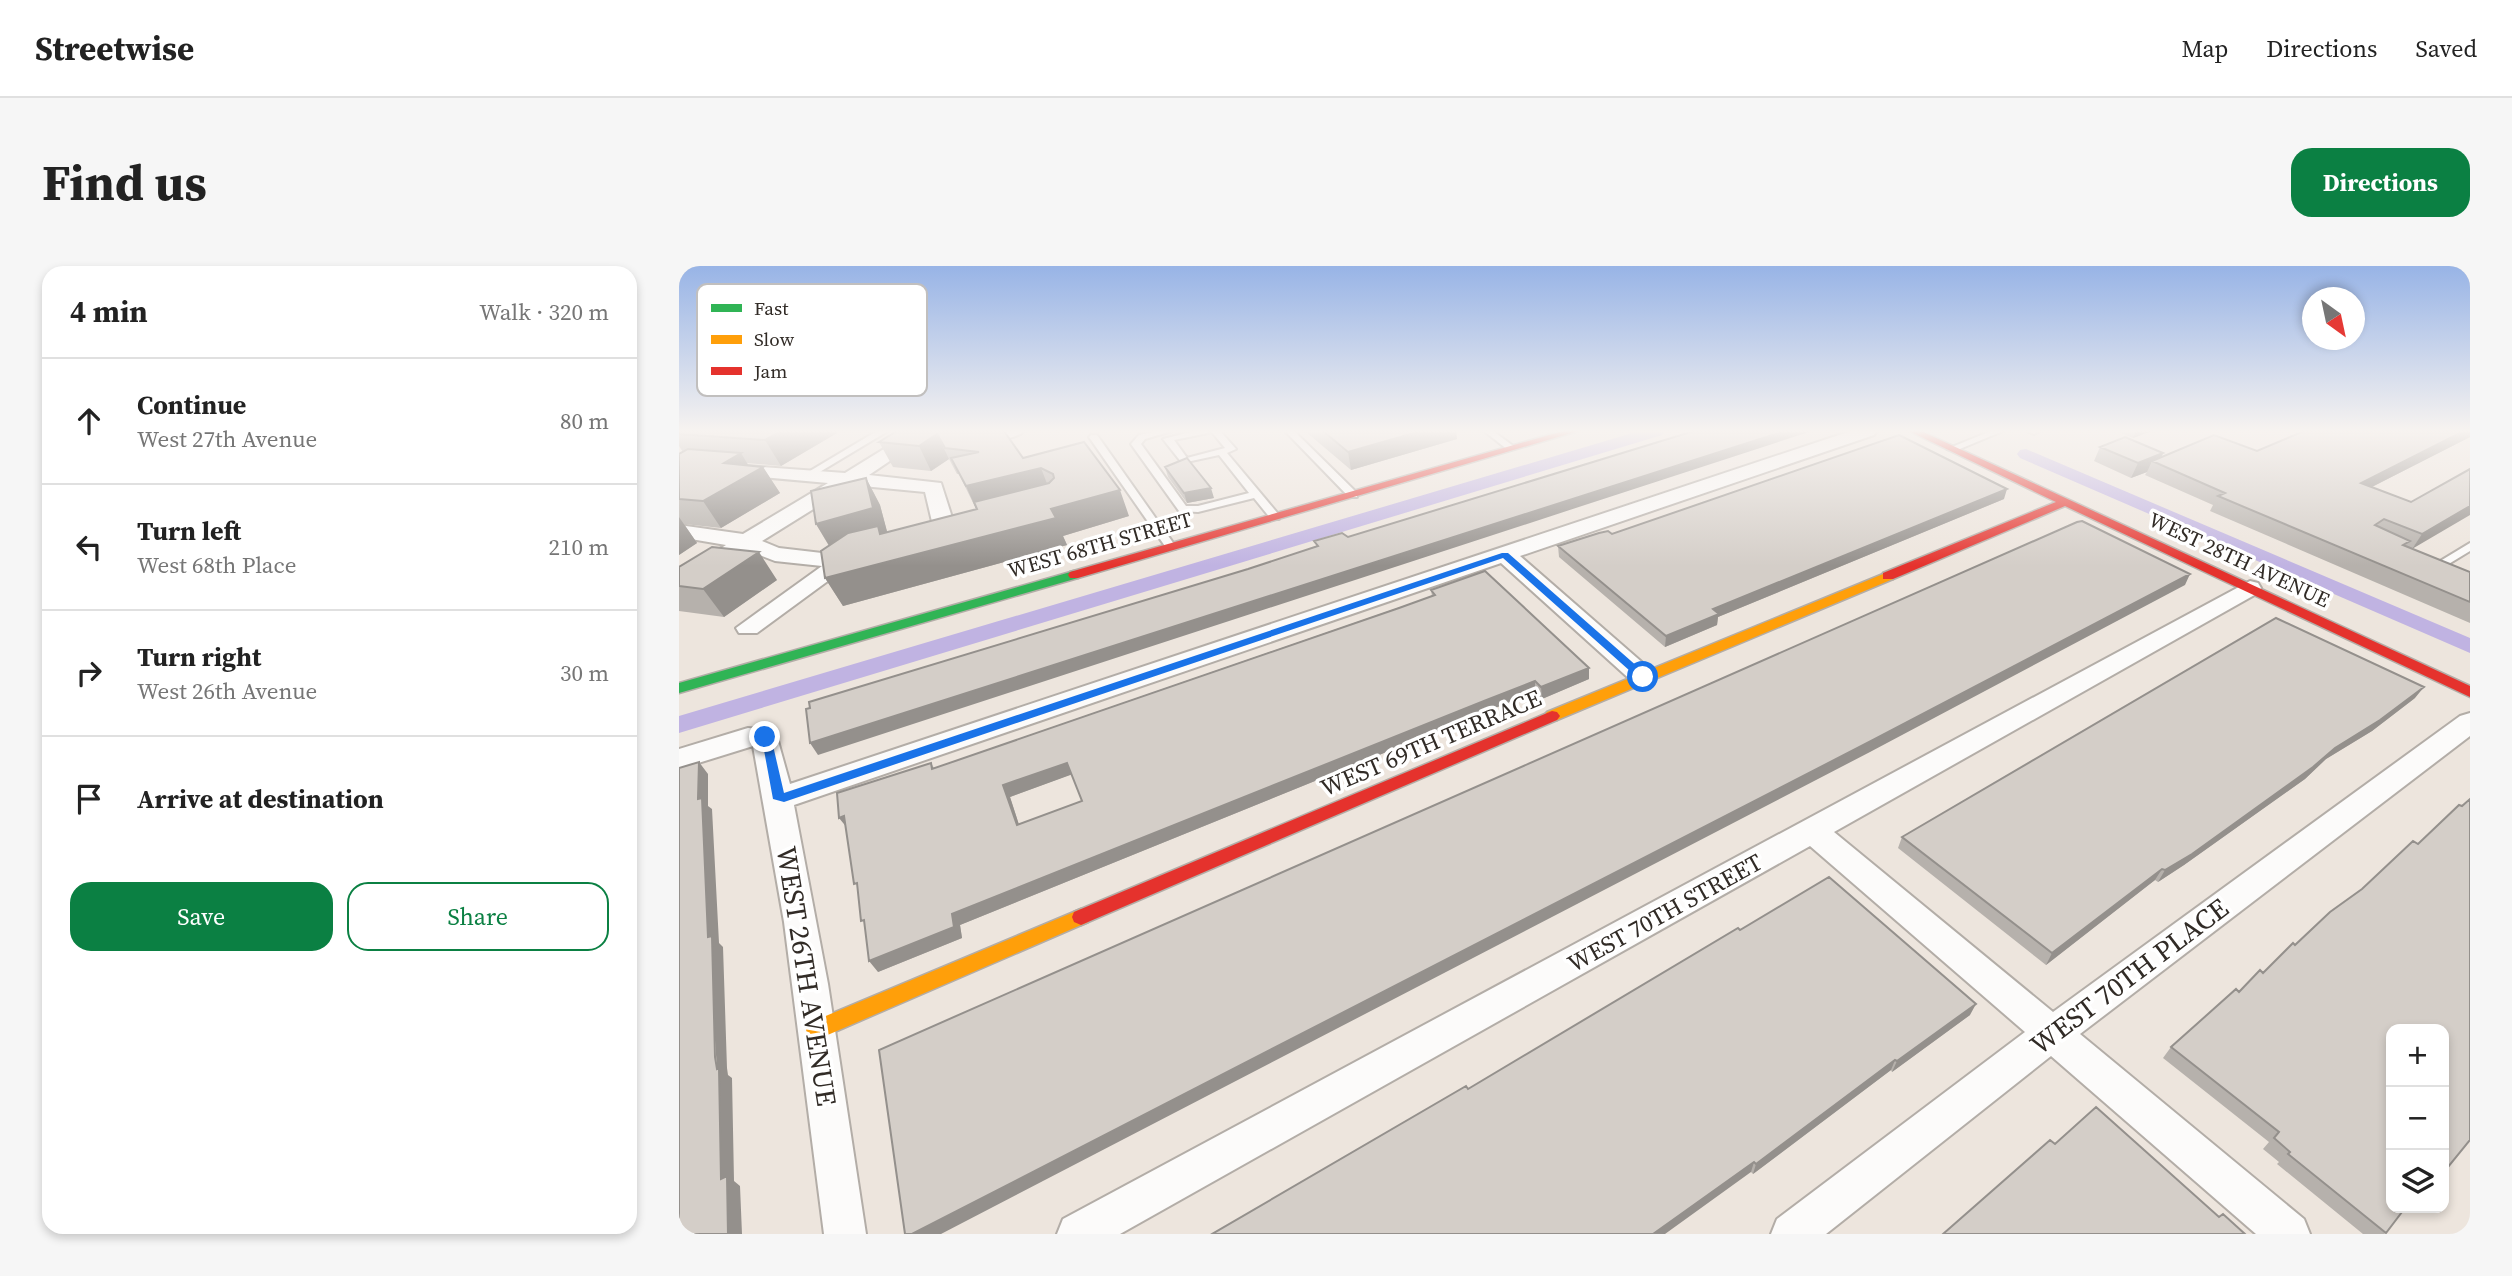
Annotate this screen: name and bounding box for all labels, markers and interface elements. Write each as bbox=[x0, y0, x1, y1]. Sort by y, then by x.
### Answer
text: Streetwise bbox=[35, 26, 194, 71]
text: Map bbox=[2181, 32, 2228, 65]
text: Directions bbox=[2266, 32, 2377, 65]
text: Saved bbox=[2415, 32, 2477, 65]
button: Directions bbox=[2291, 148, 2470, 217]
text: Find us bbox=[42, 149, 207, 216]
legend bbox=[697, 284, 927, 396]
north arrow bbox=[2302, 287, 2365, 350]
text: 4 min bbox=[70, 291, 148, 332]
text: Fast bbox=[754, 295, 789, 321]
text: Walk · 320 m bbox=[479, 296, 609, 328]
text: Slow bbox=[754, 326, 795, 352]
text: Jam bbox=[753, 358, 787, 384]
text: Continue bbox=[137, 387, 246, 423]
icon: ahead bbox=[70, 402, 108, 440]
text: 80 m bbox=[560, 405, 609, 437]
text: West 27th Avenue bbox=[137, 423, 317, 455]
street label: WEST 68TH STREET bbox=[1004, 504, 1196, 585]
street label: WEST 28TH AVENUE bbox=[2144, 505, 2334, 614]
text: Turn left bbox=[137, 513, 241, 549]
icon: left bbox=[70, 528, 108, 566]
text: 210 m bbox=[548, 531, 609, 563]
text: West 68th Place bbox=[137, 549, 297, 581]
text: Turn right bbox=[137, 639, 261, 675]
icon: right bbox=[70, 654, 108, 692]
text: 30 m bbox=[560, 657, 609, 689]
route start bbox=[1627, 661, 1658, 692]
text: West 26th Avenue bbox=[137, 675, 317, 707]
street label: WEST 69TH TERRACE bbox=[1315, 681, 1546, 804]
route end bbox=[749, 721, 780, 752]
icon: arrive bbox=[70, 780, 108, 818]
text: Arrive at destination bbox=[137, 781, 384, 817]
street label: WEST 26TH AVENUE bbox=[768, 844, 846, 1108]
street label: WEST 70TH STREET bbox=[1561, 845, 1768, 980]
button: Save bbox=[70, 882, 333, 951]
button: Share bbox=[347, 882, 609, 951]
street label: WEST 70TH PLACE bbox=[2022, 889, 2236, 1063]
map controls bbox=[2386, 1024, 2449, 1213]
button: + bbox=[2386, 1024, 2449, 1087]
button: − bbox=[2386, 1087, 2449, 1150]
button: layers bbox=[2386, 1150, 2449, 1213]

